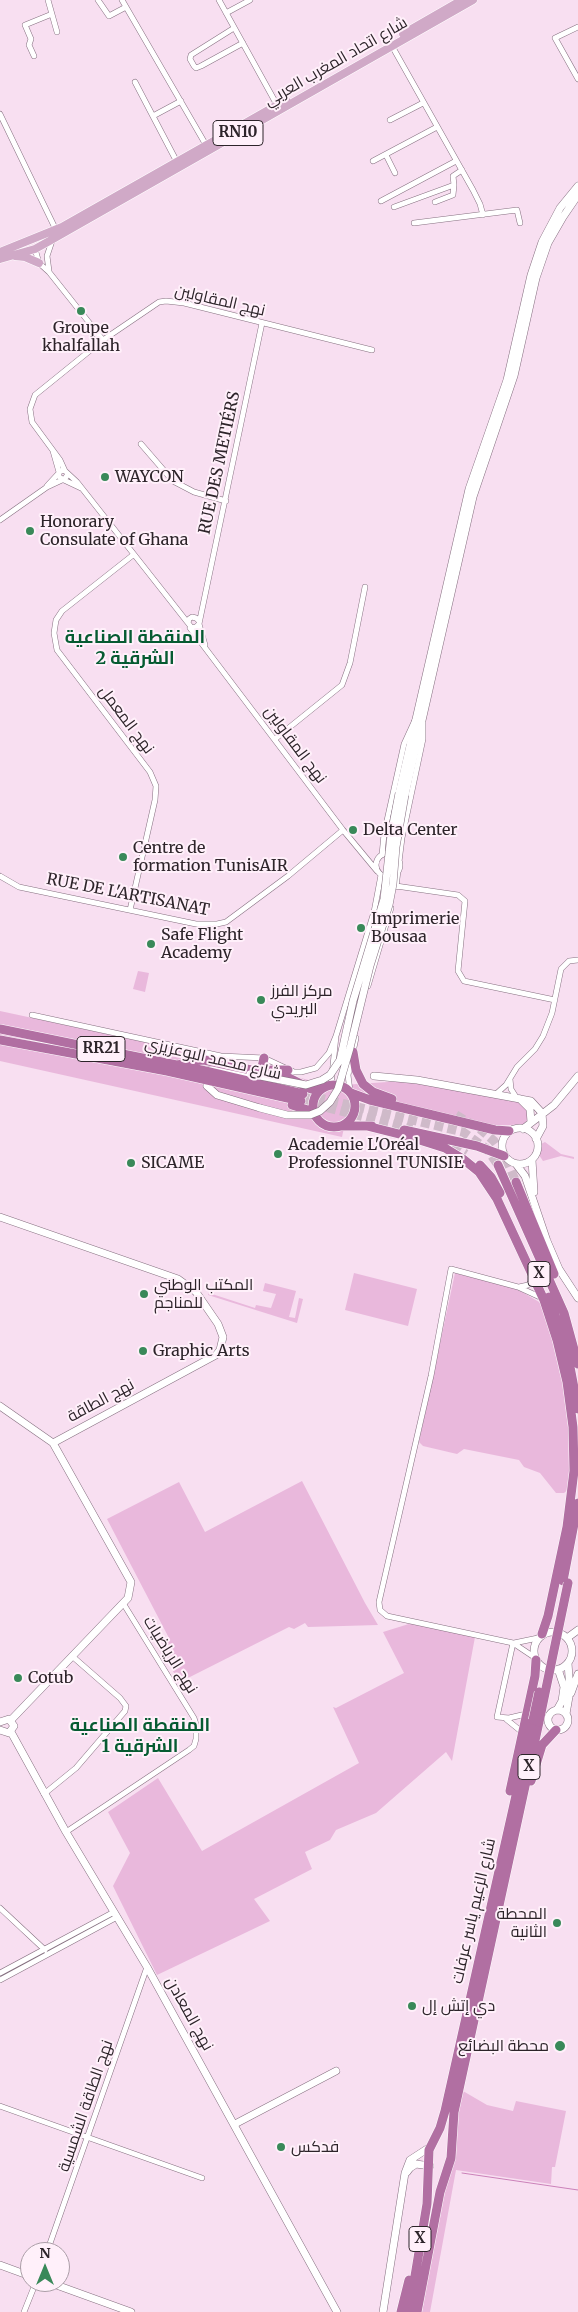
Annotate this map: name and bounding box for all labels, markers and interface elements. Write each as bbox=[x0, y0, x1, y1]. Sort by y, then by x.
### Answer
street label: شارع اتحاد المغرب العربي bbox=[261, 13, 411, 111]
road number: RN10 bbox=[213, 120, 263, 146]
street label: نهج المقاولين bbox=[173, 281, 267, 321]
marker: Groupe khalfallah bbox=[75, 305, 87, 317]
place label: Groupe khalfallah bbox=[42, 318, 120, 356]
street label: RUE DES METIÉRS bbox=[195, 390, 245, 536]
place label: WAYCON bbox=[115, 467, 184, 487]
marker: WAYCON bbox=[99, 471, 111, 483]
place label: Honorary Consulate of Ghana bbox=[40, 512, 188, 550]
marker: Honorary Consulate of Ghana bbox=[24, 525, 36, 537]
district label: المنقطة الصناعية الشرقية 2 bbox=[65, 627, 205, 670]
street label: نهج المعمل bbox=[94, 682, 158, 758]
street label: نهج المقاولين bbox=[260, 702, 330, 788]
place label: Delta Center bbox=[363, 820, 458, 840]
marker: Delta Center bbox=[347, 824, 359, 836]
place label: Centre de formation TunisAIR bbox=[133, 838, 288, 876]
marker: Centre de formation TunisAIR bbox=[117, 851, 129, 863]
street label: RUE DE L'ARTISANAT bbox=[45, 870, 211, 920]
place label: Imprimerie Bousaa bbox=[371, 909, 459, 947]
marker: Imprimerie Bousaa bbox=[355, 922, 367, 934]
place label: Safe Flight Academy bbox=[161, 925, 243, 963]
marker: Safe Flight Academy bbox=[145, 938, 157, 950]
place label: مركز الفرز البريدي bbox=[271, 981, 333, 1019]
marker: مركز الفرز البريدي bbox=[255, 994, 267, 1006]
street label: شارع محمد البوعزيزي bbox=[143, 1034, 283, 1084]
road number: RR21 bbox=[77, 1036, 125, 1062]
place label: Academie L'Oréal Professionnel TUNISIE bbox=[288, 1135, 464, 1173]
marker: Academie L'Oréal Professionnel TUNISIE bbox=[272, 1148, 284, 1160]
place label: SICAME bbox=[141, 1153, 204, 1173]
marker: SICAME bbox=[125, 1157, 137, 1169]
road number: X bbox=[528, 1262, 550, 1286]
place label: المكتب الوطني للمناجم bbox=[154, 1275, 253, 1313]
marker: المكتب الوطني للمناجم bbox=[138, 1288, 150, 1300]
place label: Graphic Arts bbox=[153, 1341, 250, 1361]
marker: Graphic Arts bbox=[137, 1345, 149, 1357]
street label: نهج الطاقة bbox=[64, 1375, 138, 1427]
street label: نهج الرياضيات bbox=[139, 1613, 201, 1697]
place label: Cotub bbox=[28, 1668, 73, 1688]
marker: Cotub bbox=[12, 1672, 24, 1684]
district label: المنقطة الصناعية الشرقية 1 bbox=[70, 1715, 210, 1758]
road number: X bbox=[518, 1754, 540, 1780]
street label: شارع الزعيم ياسر عرفات bbox=[448, 1836, 500, 1986]
place label: المحطة الثانية bbox=[497, 1904, 547, 1942]
marker: المحطة الثانية bbox=[551, 1917, 563, 1929]
street label: نهج المعادن bbox=[161, 1974, 217, 2054]
place label: دي إتش إل bbox=[422, 1996, 495, 2016]
marker: دي إتش إل bbox=[406, 2000, 418, 2012]
place label: محطة البضائع bbox=[458, 2036, 549, 2056]
street label: نهج الطاقة الشمسية bbox=[54, 2038, 118, 2174]
marker: محطة البضائع bbox=[553, 2039, 567, 2053]
place label: فدكس bbox=[291, 2137, 339, 2157]
marker: فدكس bbox=[275, 2141, 287, 2153]
road number: X bbox=[409, 2226, 431, 2252]
north arrow bbox=[20, 2242, 70, 2292]
text: N bbox=[39, 2244, 51, 2262]

